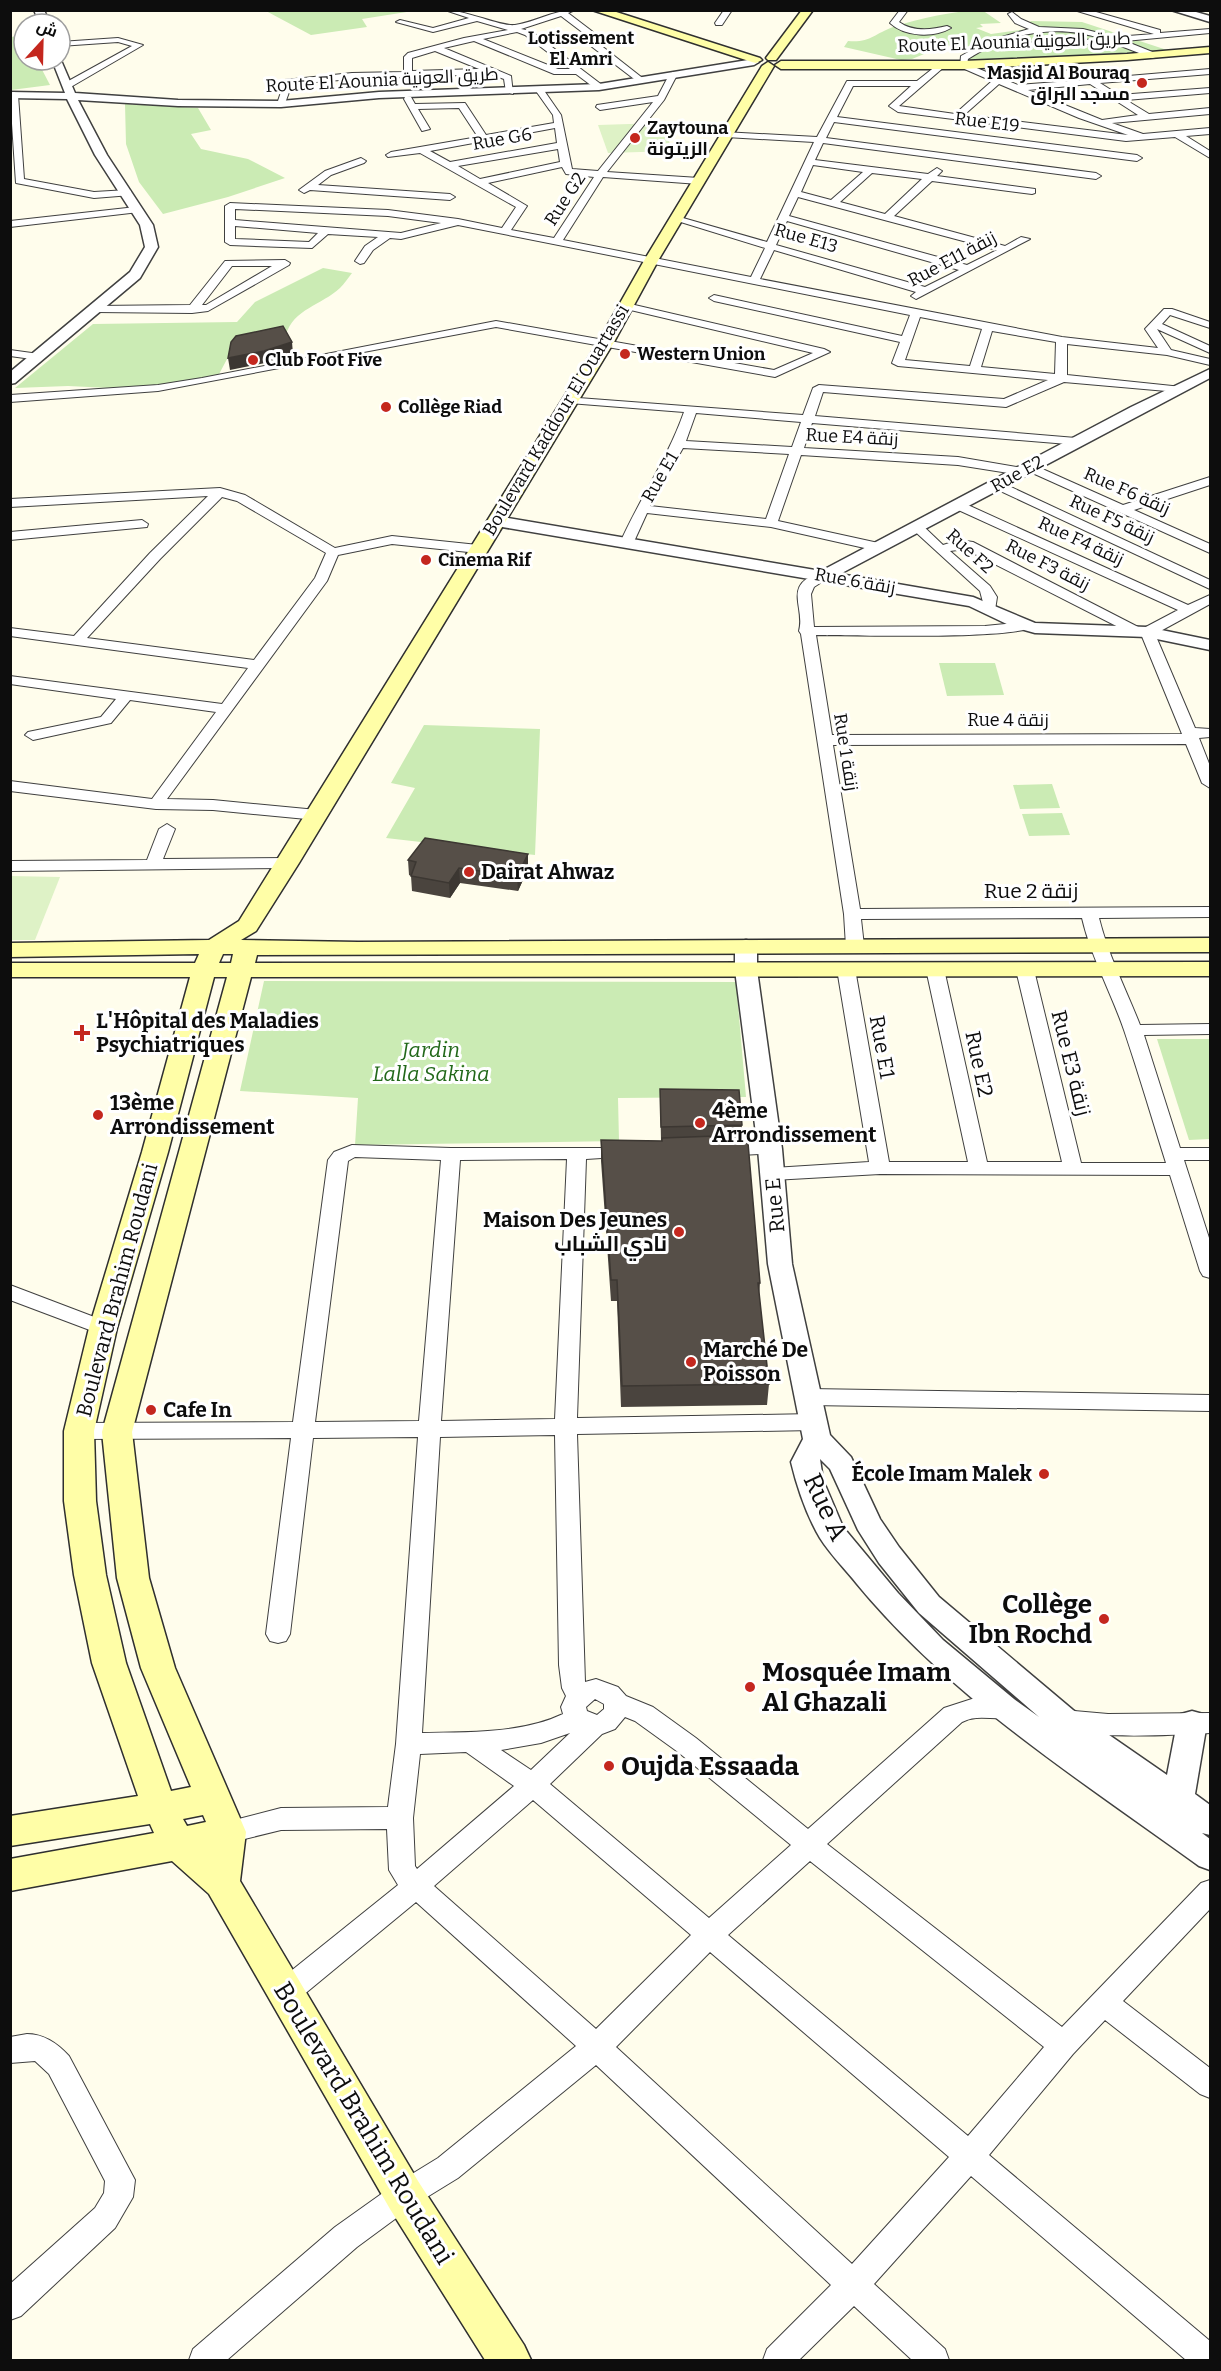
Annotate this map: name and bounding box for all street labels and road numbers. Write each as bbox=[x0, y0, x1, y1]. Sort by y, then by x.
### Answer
street label: Route El Aounia طريق العونية bbox=[897, 27, 1131, 58]
street label: Route El Aounia طريق العونية bbox=[265, 63, 499, 98]
street label: Rue E19 bbox=[953, 107, 1021, 137]
street label: Rue G6 bbox=[471, 123, 533, 155]
street label: Rue G2 bbox=[540, 168, 590, 230]
street label: Rue E13 bbox=[772, 218, 840, 258]
street label: Rue E11 زنقة bbox=[904, 227, 1000, 291]
street label: Boulevard Kaddour El Ouartassi bbox=[478, 301, 634, 539]
street label: Rue E4 زنقة bbox=[805, 424, 899, 450]
street label: Rue E1 bbox=[637, 447, 684, 506]
street label: Rue E2 bbox=[987, 451, 1047, 497]
street label: Rue F6 زنقة bbox=[1081, 462, 1173, 520]
street label: Rue F5 زنقة bbox=[1066, 490, 1158, 548]
street label: Rue F4 زنقة bbox=[1035, 512, 1127, 570]
street label: Rue F2 bbox=[942, 524, 998, 578]
street label: Rue F3 زنقة bbox=[1002, 534, 1094, 596]
street label: Rue 6 زنقة bbox=[813, 563, 897, 599]
street label: Rue 4 زنقة bbox=[967, 709, 1049, 731]
street label: Rue 1 زنقة bbox=[829, 712, 863, 792]
street label: Rue 2 زنقة bbox=[984, 878, 1078, 904]
street label: Rue E3 زنقة bbox=[1045, 1007, 1097, 1119]
street label: Rue E1 bbox=[864, 1013, 900, 1081]
street label: Rue E2 bbox=[959, 1029, 999, 1099]
street label: Boulevard Brahim Roudani bbox=[71, 1160, 163, 1420]
street label: Rue E bbox=[760, 1176, 790, 1234]
street label: Rue A bbox=[797, 1469, 855, 1546]
street label: Boulevard Brahim Roudani bbox=[267, 1976, 460, 2270]

